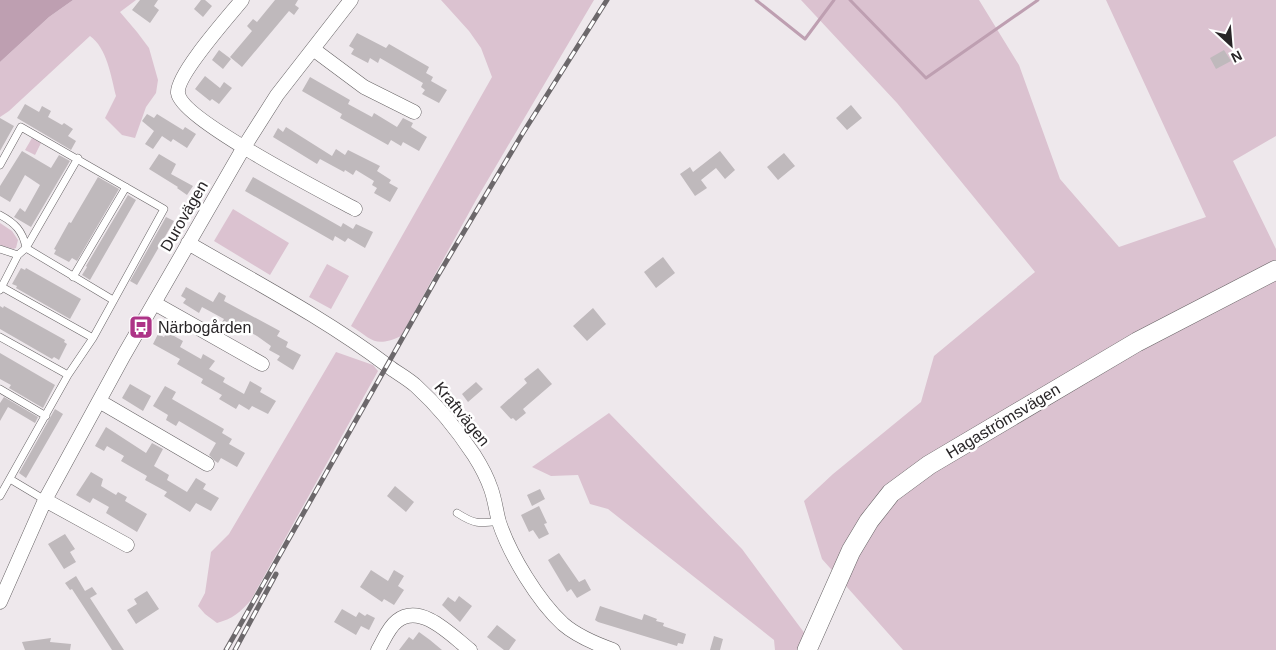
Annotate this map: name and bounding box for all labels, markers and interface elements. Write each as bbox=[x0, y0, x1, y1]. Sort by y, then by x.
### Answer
north arrow bbox=[1206, 20, 1256, 70]
text: N bbox=[1229, 47, 1245, 66]
street label: Durovägen bbox=[157, 178, 211, 254]
bus stop icon: Närbogården bbox=[128, 314, 154, 340]
place label: Närbogården bbox=[158, 319, 251, 336]
street label: Kraftvägen bbox=[431, 379, 493, 449]
street label: Hagaströmsvägen bbox=[943, 380, 1063, 462]

